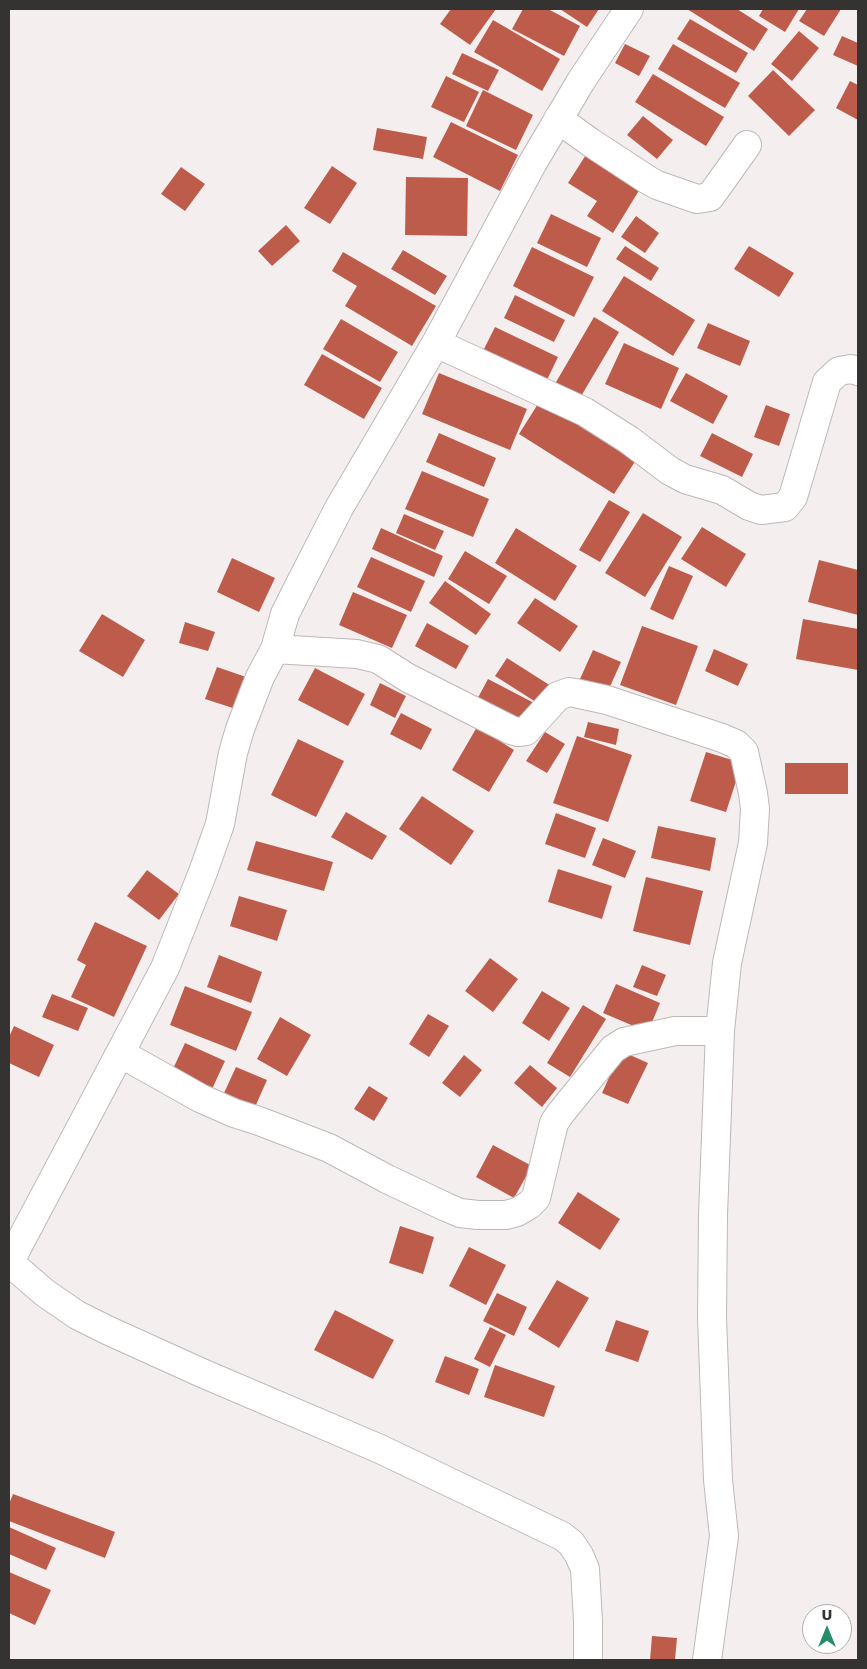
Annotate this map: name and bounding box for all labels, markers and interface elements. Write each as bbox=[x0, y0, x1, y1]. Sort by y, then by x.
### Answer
north arrow bbox=[802, 1604, 852, 1654]
text: U bbox=[821, 1607, 833, 1623]

